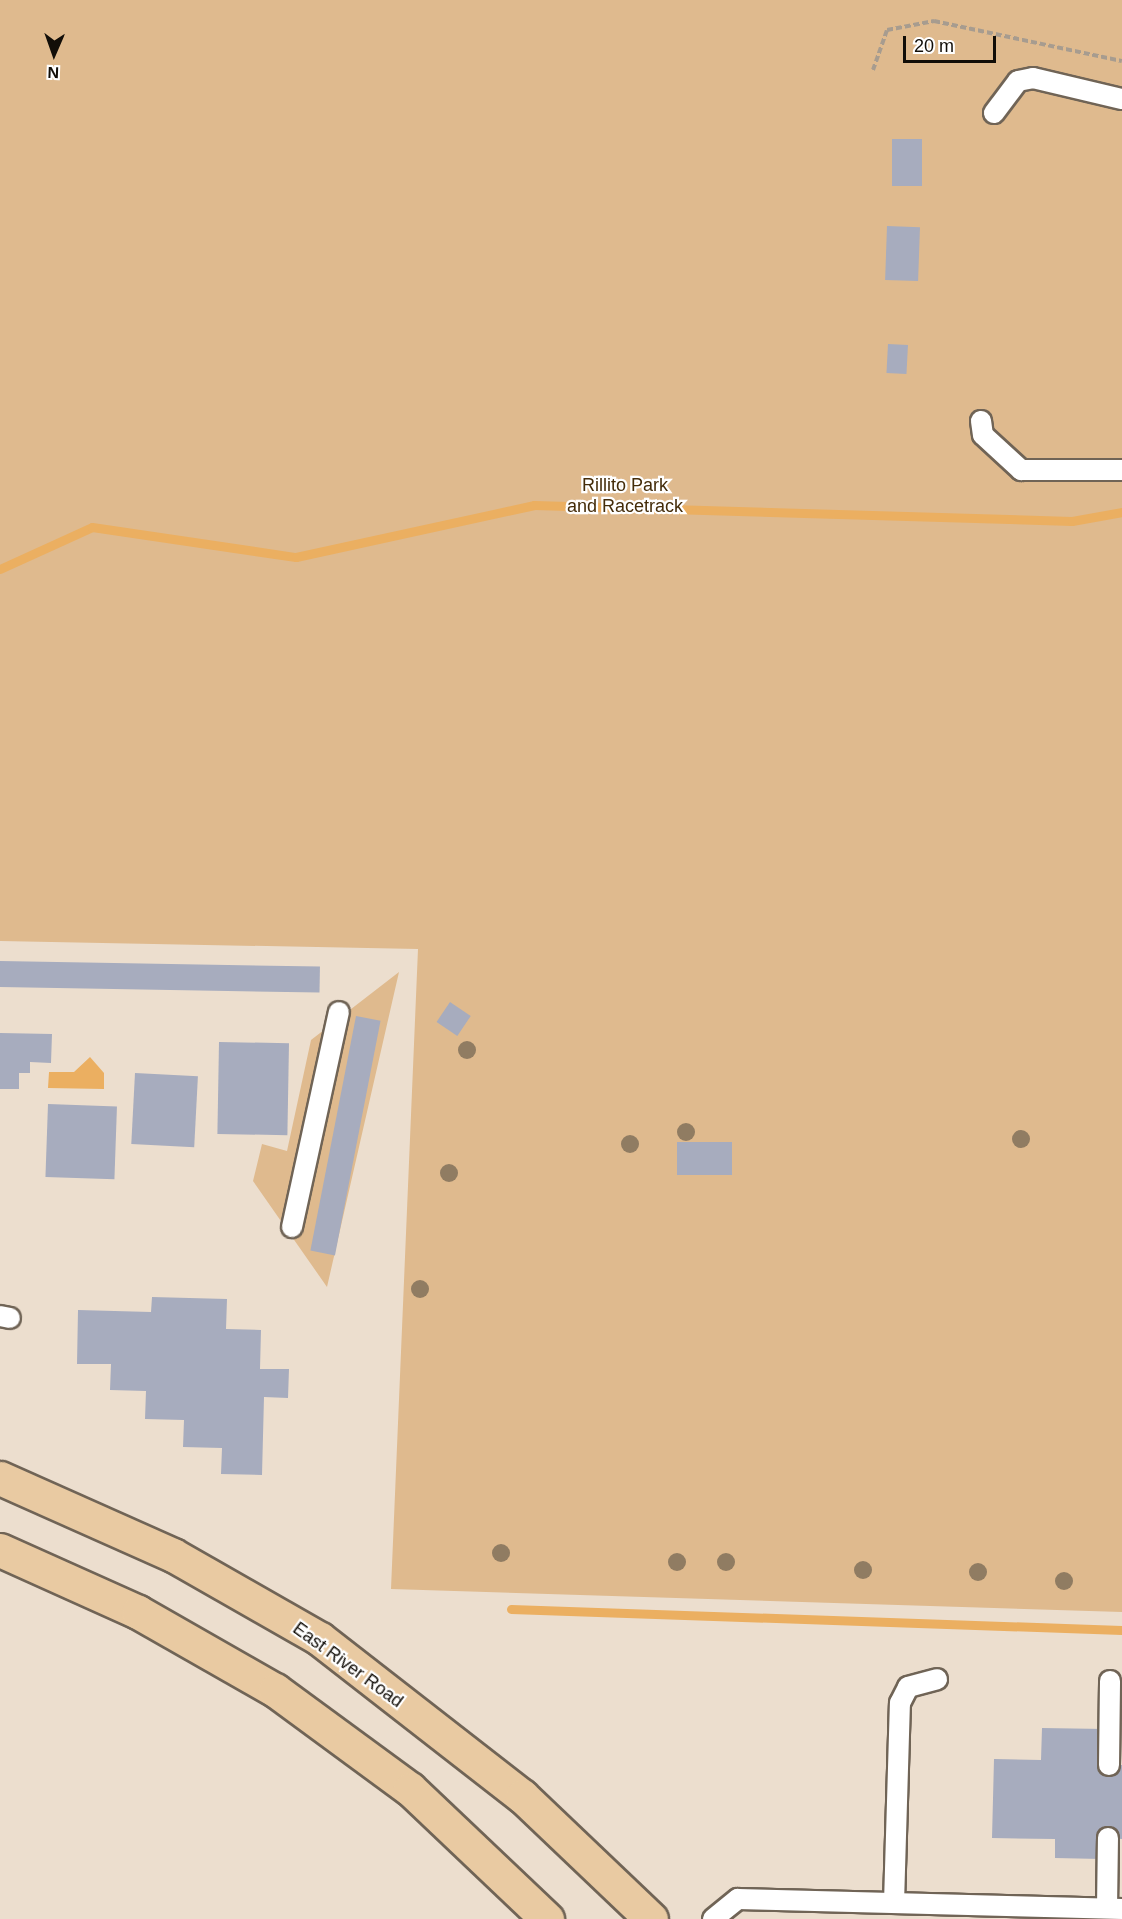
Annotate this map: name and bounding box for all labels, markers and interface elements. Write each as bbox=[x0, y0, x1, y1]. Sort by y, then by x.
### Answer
north arrow bbox=[24, 24, 84, 84]
scale bar bbox=[906, 24, 999, 62]
text: 20 m bbox=[914, 36, 954, 56]
text: N bbox=[47, 64, 59, 81]
park label: Rillito Park and Racetrack bbox=[567, 475, 683, 518]
street label: East River Road bbox=[289, 1618, 407, 1712]

